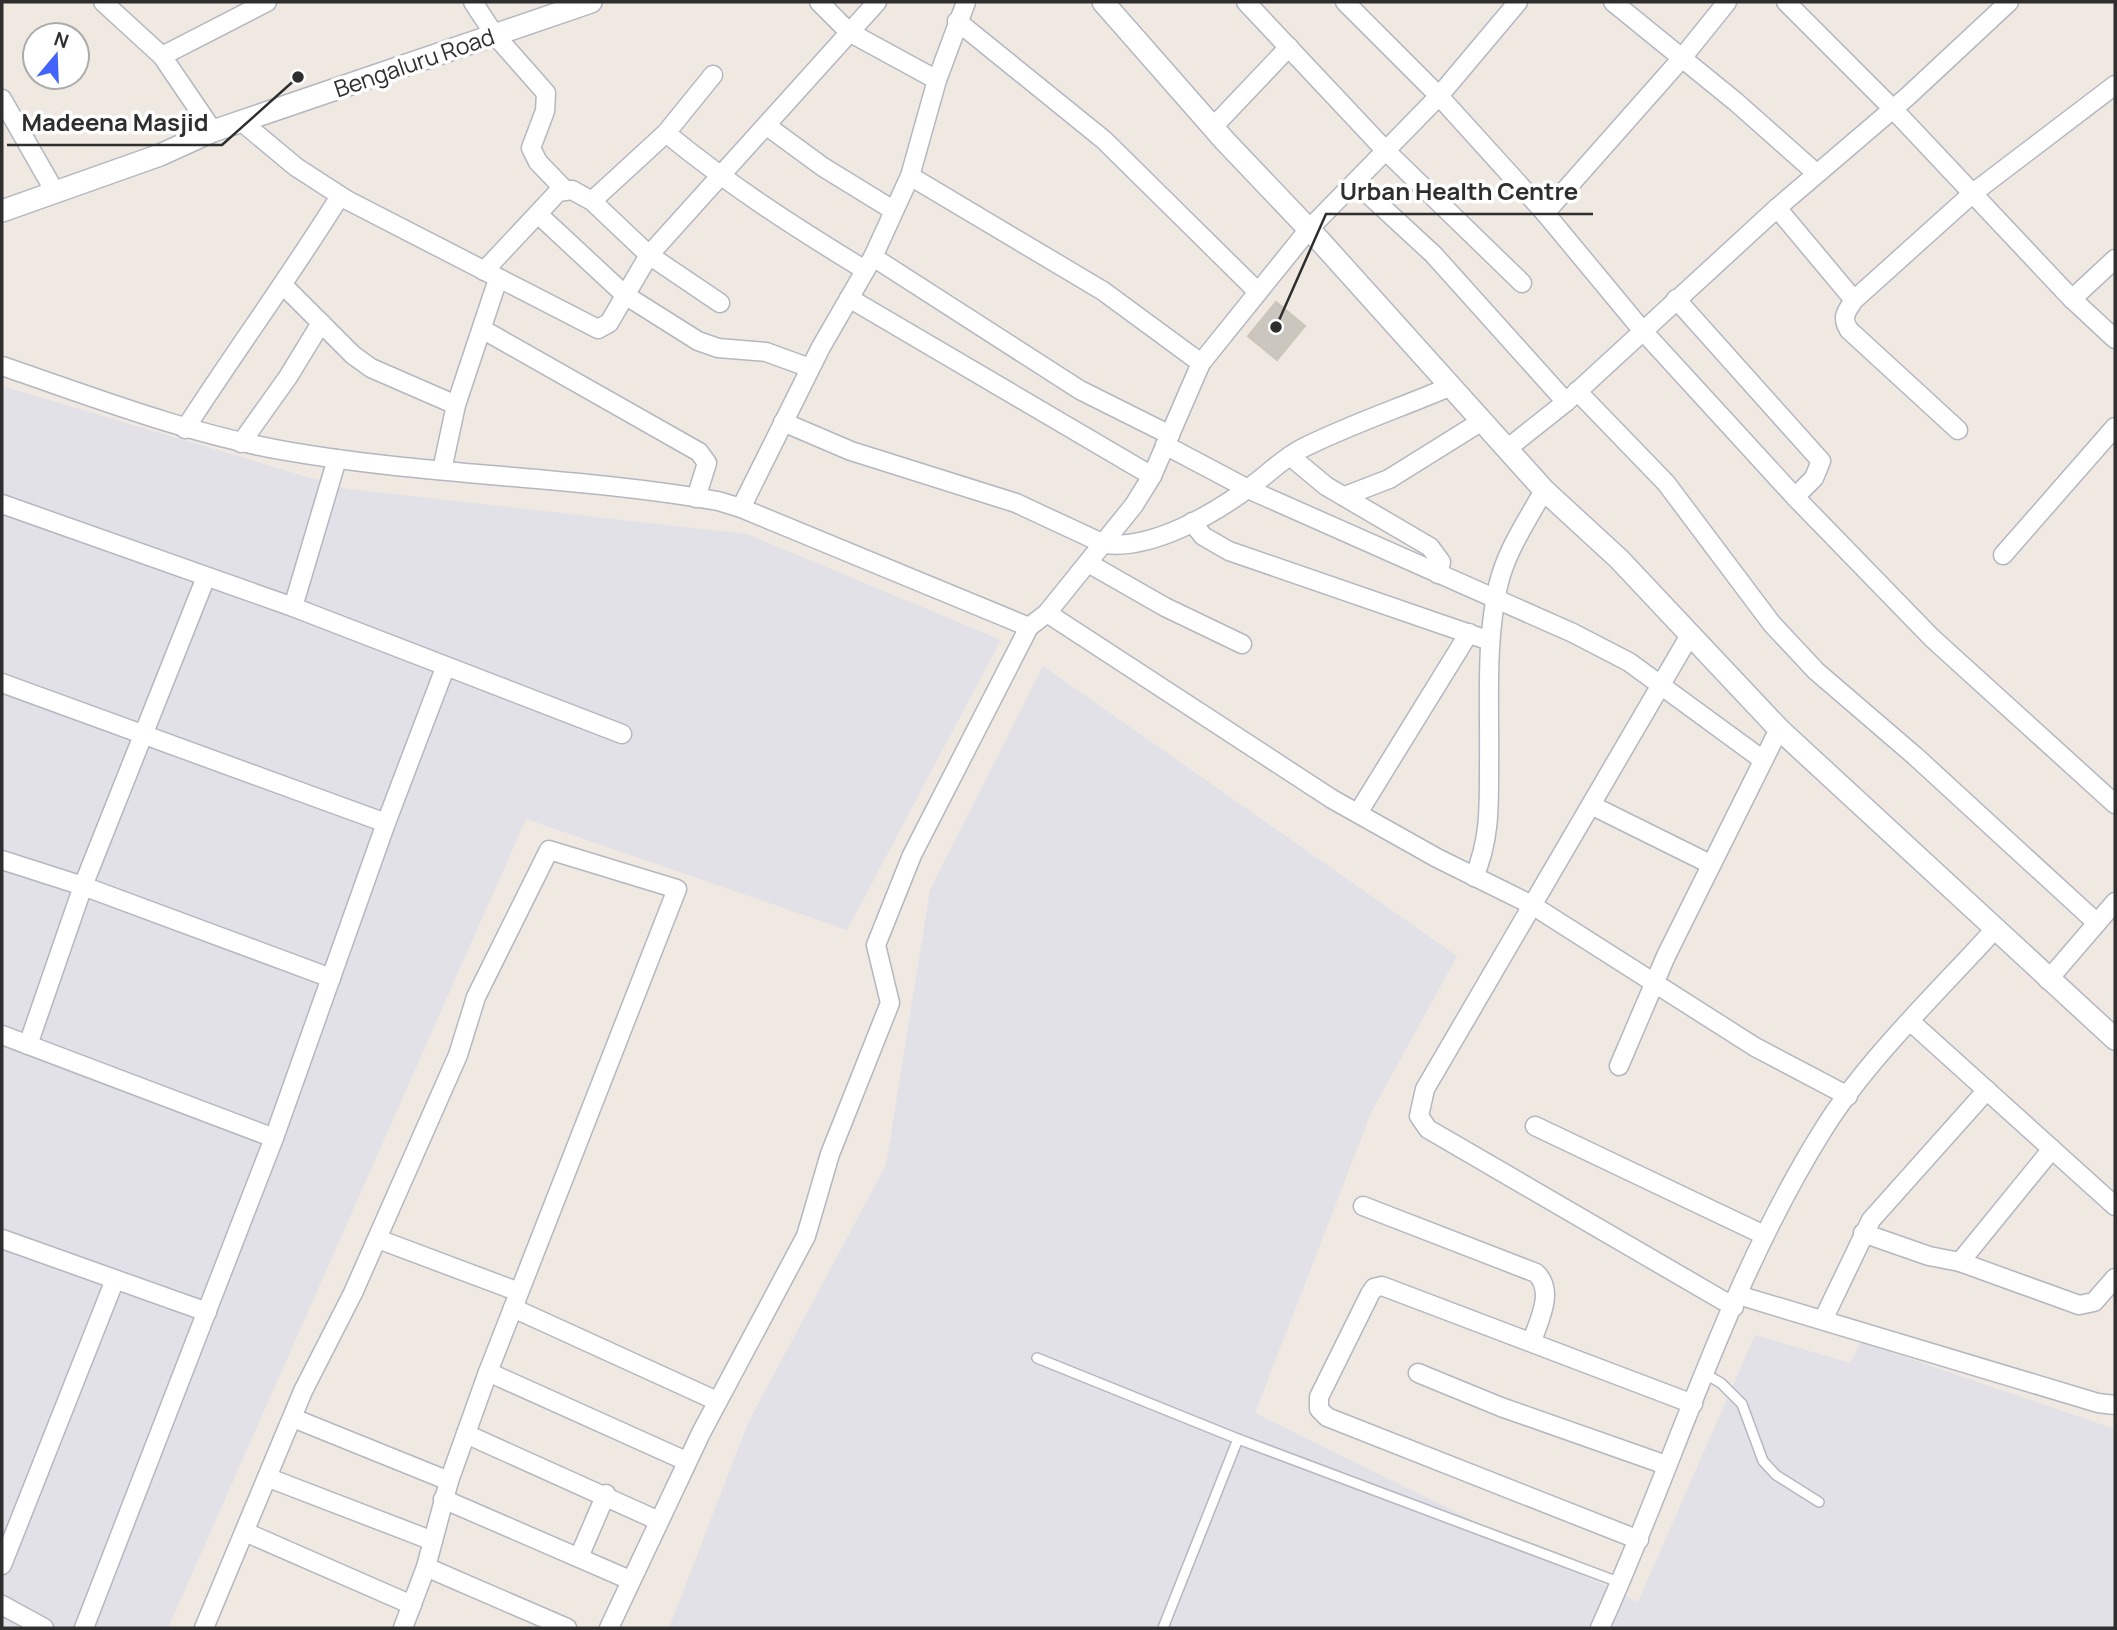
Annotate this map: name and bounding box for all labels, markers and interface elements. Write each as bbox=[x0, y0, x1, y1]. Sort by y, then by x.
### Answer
street label: Bengaluru Road bbox=[330, 20, 498, 104]
north arrow bbox=[21, 21, 91, 91]
text: N bbox=[51, 25, 72, 54]
callout: Madeena Masjid bbox=[7, 100, 222, 145]
text: Madeena Masjid bbox=[21, 105, 209, 138]
callout: Urban Health Centre bbox=[1326, 169, 1593, 214]
text: Urban Health Centre bbox=[1340, 174, 1578, 207]

